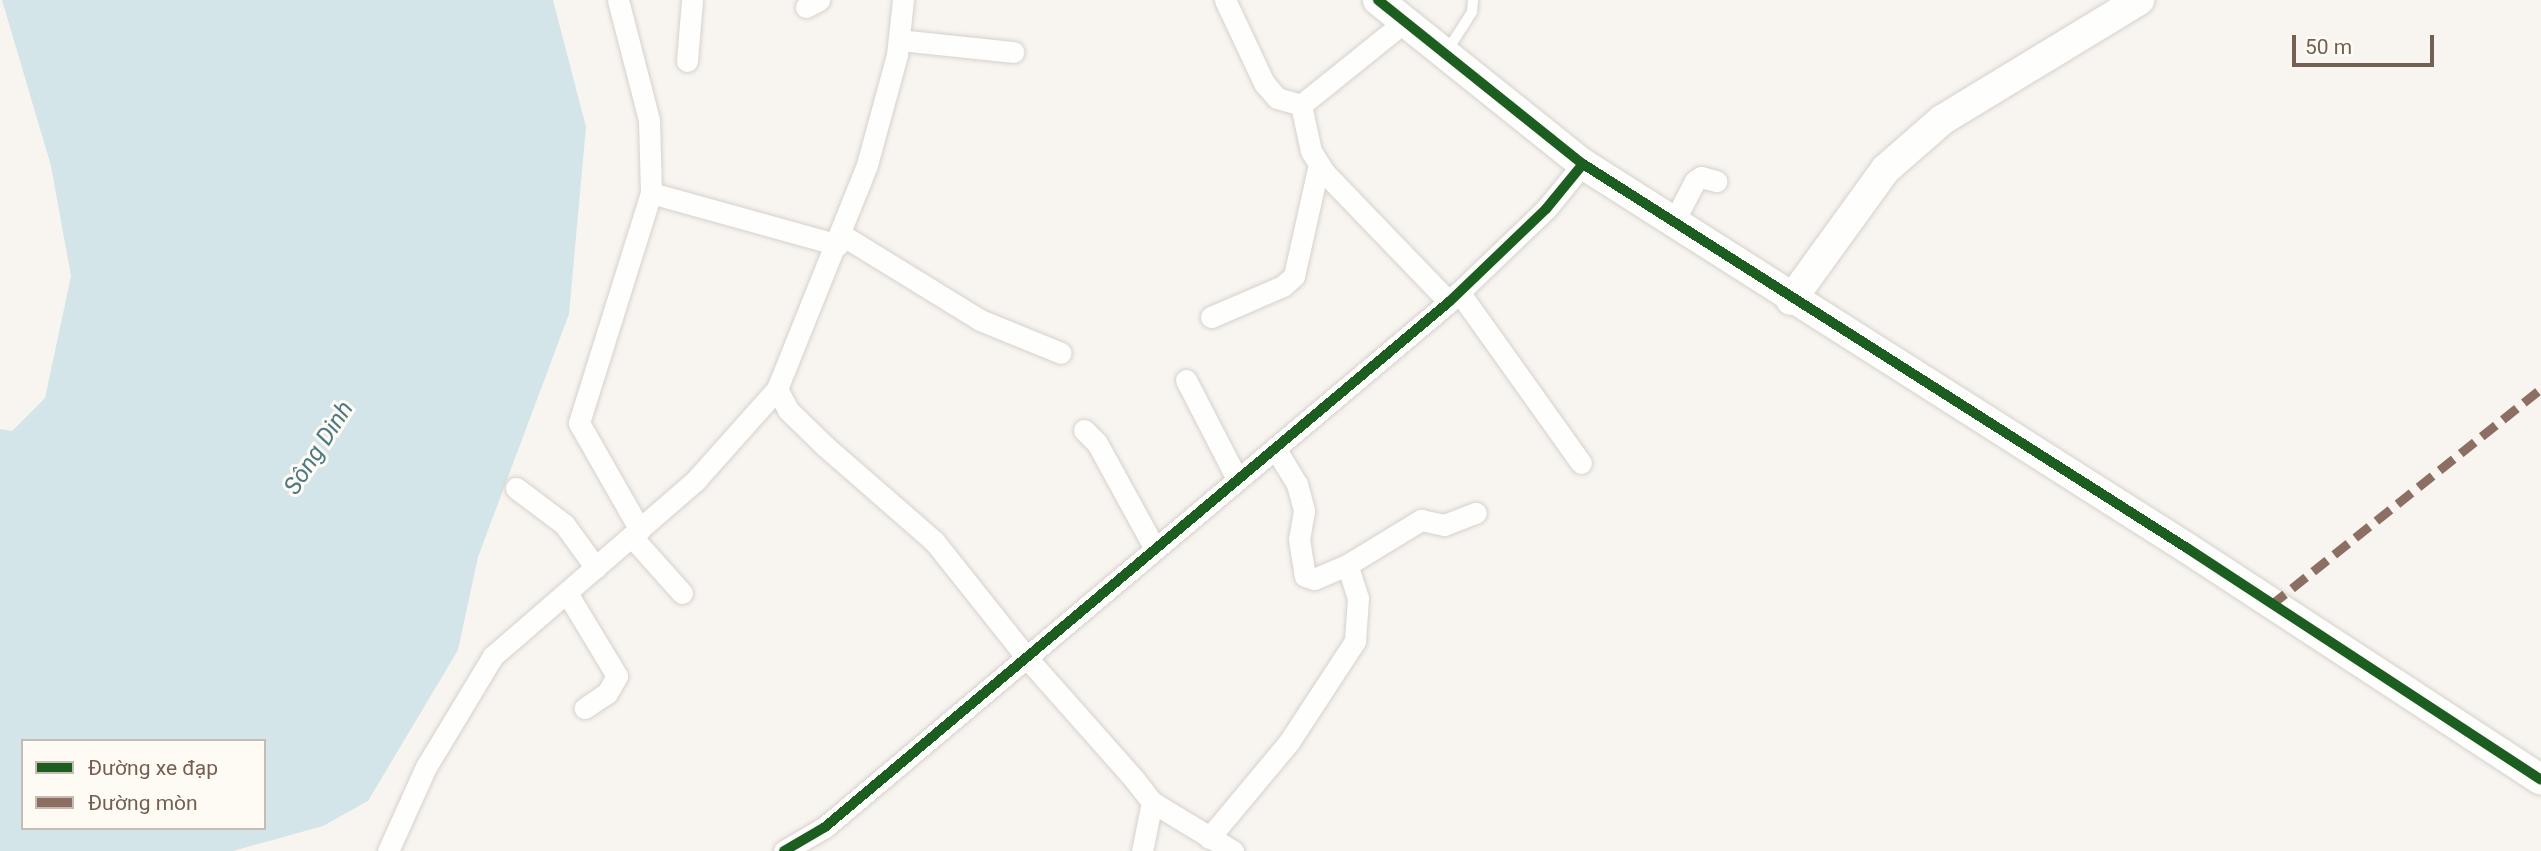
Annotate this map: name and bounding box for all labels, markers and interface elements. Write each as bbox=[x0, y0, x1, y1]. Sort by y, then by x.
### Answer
scale bar bbox=[2296, 21, 2438, 65]
text: 50 m bbox=[2305, 35, 2352, 59]
water label: Sông Dinh bbox=[278, 396, 360, 500]
legend bbox=[21, 739, 266, 830]
text: Đường xe đạp bbox=[88, 756, 218, 780]
text: Đường mòn bbox=[88, 791, 198, 815]

